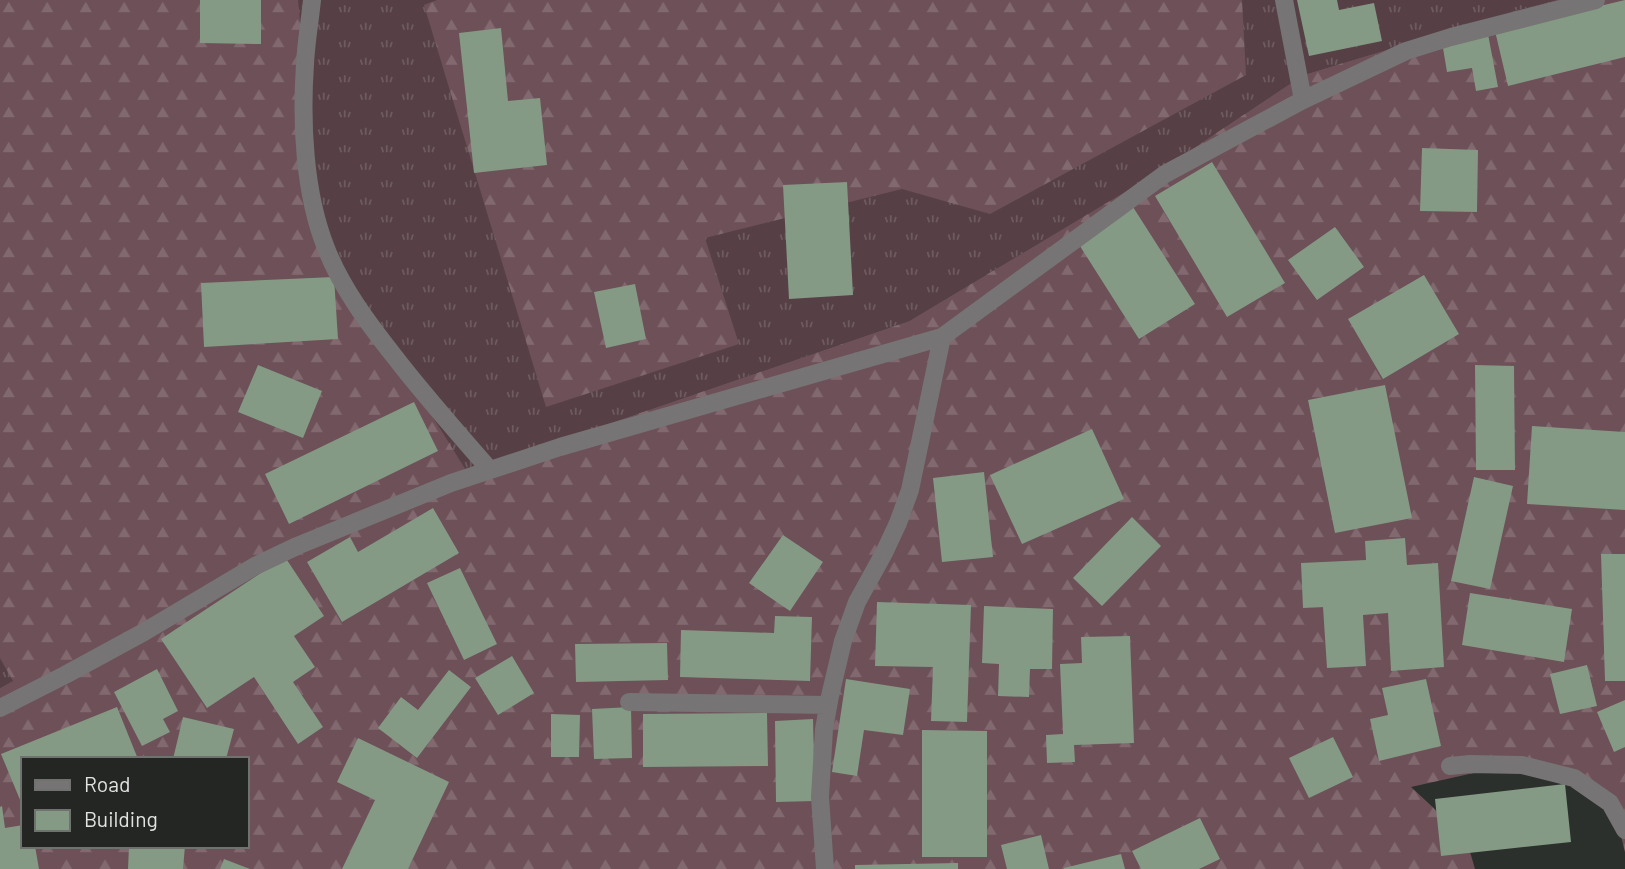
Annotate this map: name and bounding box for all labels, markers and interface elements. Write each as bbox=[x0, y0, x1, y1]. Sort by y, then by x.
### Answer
legend bbox=[21, 757, 248, 848]
text: Road bbox=[84, 771, 130, 796]
text: Building bbox=[84, 806, 158, 831]

